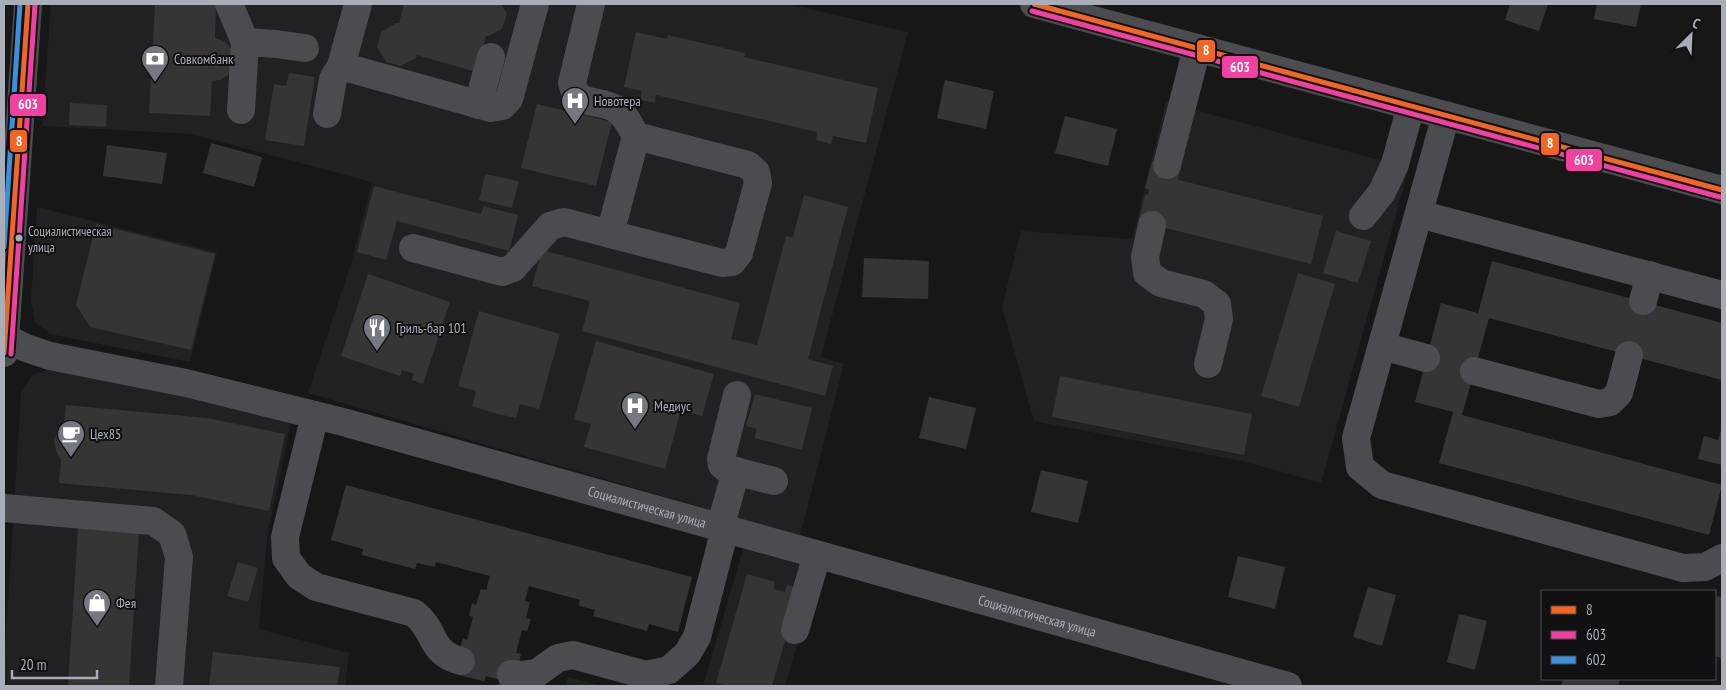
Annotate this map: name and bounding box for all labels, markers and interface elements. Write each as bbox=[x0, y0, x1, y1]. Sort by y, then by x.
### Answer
north arrow bbox=[1666, 10, 1716, 60]
text: С bbox=[1690, 14, 1703, 33]
line badge: 8 bbox=[1196, 39, 1216, 63]
text: 8 bbox=[1203, 41, 1209, 59]
bank icon: Совкомбанк bbox=[140, 44, 170, 83]
place label: Совкомбанк bbox=[174, 50, 234, 68]
line badge: 603 bbox=[1221, 55, 1259, 79]
text: 603 bbox=[1230, 58, 1250, 76]
hospital icon: Новотера bbox=[560, 86, 590, 125]
place label: Новотера bbox=[594, 92, 641, 110]
line badge: 603 bbox=[9, 93, 47, 117]
text: 603 bbox=[18, 95, 38, 113]
line badge: 8 bbox=[9, 129, 28, 153]
text: 8 bbox=[16, 132, 22, 150]
line badge: 8 bbox=[1540, 132, 1560, 156]
text: 8 bbox=[1547, 134, 1553, 152]
line badge: 603 bbox=[1565, 148, 1603, 172]
text: 603 bbox=[1574, 151, 1594, 169]
place label: Социалистическая улица bbox=[28, 223, 112, 256]
marker: Социалистическая улица bbox=[14, 233, 24, 243]
restaurant icon: Гриль-бар 101 bbox=[362, 313, 392, 352]
place label: Гриль-бар 101 bbox=[396, 319, 467, 337]
hospital icon: Медиус bbox=[620, 391, 650, 430]
place label: Медиус bbox=[654, 397, 691, 415]
cafe icon: Цех85 bbox=[56, 419, 86, 458]
place label: Цех85 bbox=[90, 425, 121, 443]
street label: Социалистическая улица bbox=[586, 482, 708, 532]
shop icon: Фея bbox=[82, 588, 112, 627]
legend bbox=[1541, 590, 1716, 680]
street label: Социалистическая улица bbox=[976, 591, 1098, 641]
place label: Фея bbox=[116, 594, 136, 612]
text: 8 bbox=[1586, 600, 1593, 619]
text: 603 bbox=[1586, 625, 1606, 644]
scale bar bbox=[12, 648, 98, 680]
text: 602 bbox=[1586, 650, 1606, 669]
text: 20 m bbox=[20, 655, 46, 674]

